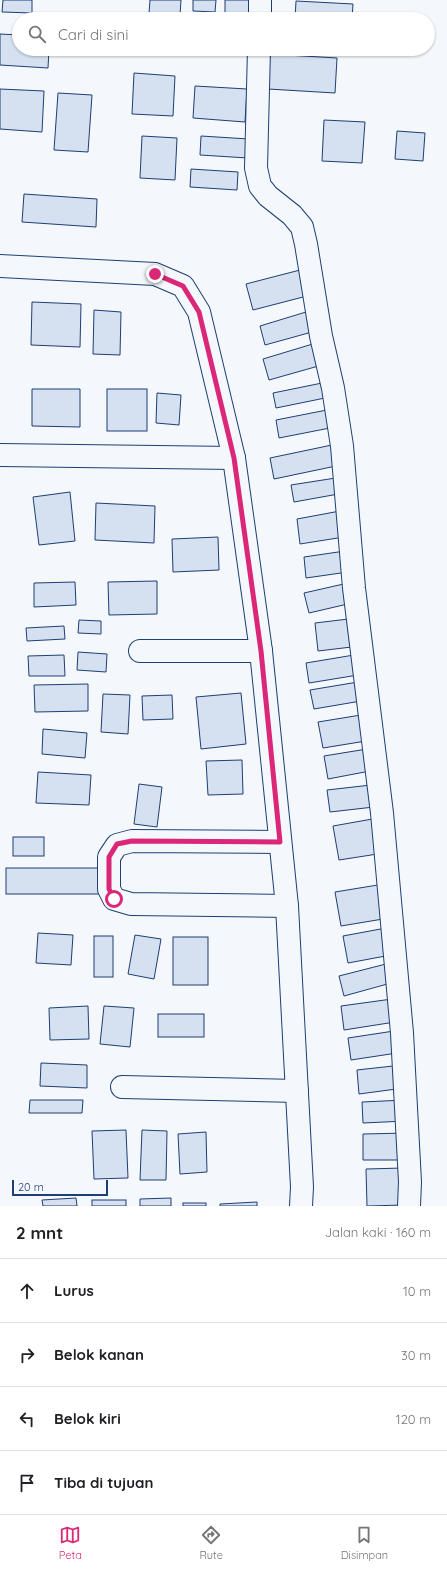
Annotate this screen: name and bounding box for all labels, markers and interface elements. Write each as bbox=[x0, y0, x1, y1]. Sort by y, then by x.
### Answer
search box bbox=[12, 12, 435, 56]
icon: search bbox=[26, 23, 48, 45]
text: Cari di sini bbox=[58, 25, 129, 44]
route end bbox=[146, 265, 164, 283]
route start bbox=[105, 890, 123, 908]
scale bar bbox=[12, 1178, 108, 1197]
text: 20 m bbox=[18, 1180, 44, 1194]
text: 2 mnt bbox=[16, 1222, 63, 1243]
text: Jalan kaki · 160 m bbox=[325, 1224, 431, 1240]
icon: ahead bbox=[16, 1280, 38, 1302]
text: Lurus bbox=[54, 1281, 94, 1300]
text: 10 m bbox=[403, 1283, 431, 1299]
icon: right bbox=[16, 1344, 38, 1366]
text: Belok kanan bbox=[54, 1345, 144, 1364]
text: 30 m bbox=[401, 1347, 431, 1363]
icon: left bbox=[16, 1408, 38, 1430]
text: Belok kiri bbox=[54, 1409, 121, 1428]
text: 120 m bbox=[396, 1411, 431, 1427]
icon: arrive bbox=[16, 1472, 38, 1494]
text: Tiba di tujuan bbox=[54, 1473, 153, 1492]
tab: Peta bbox=[59, 1524, 82, 1562]
tab: Rute bbox=[200, 1524, 223, 1562]
tab: Disimpan bbox=[341, 1524, 388, 1562]

